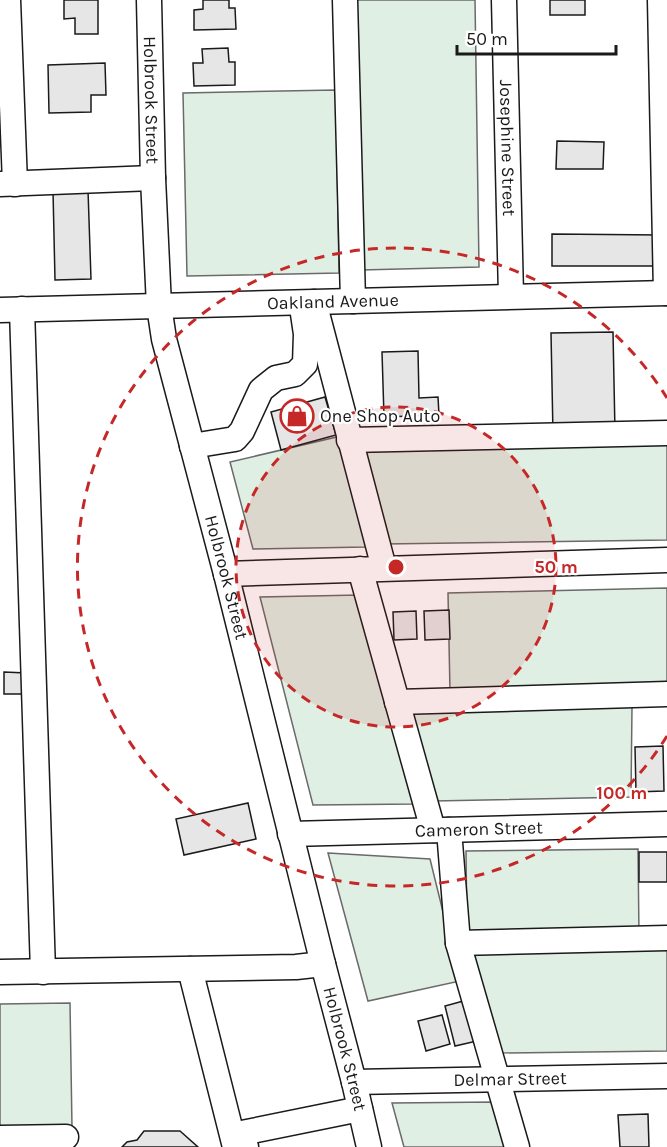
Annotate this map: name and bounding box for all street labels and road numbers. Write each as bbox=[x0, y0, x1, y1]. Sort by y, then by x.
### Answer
street label: Holbrook Street bbox=[139, 36, 164, 164]
street label: Josephine Street bbox=[495, 79, 520, 217]
street label: Oakland Avenue bbox=[267, 289, 399, 314]
street label: Holbrook Street bbox=[200, 513, 253, 642]
street label: Cameron Street bbox=[415, 816, 543, 842]
street label: Holbrook Street bbox=[318, 984, 371, 1113]
street label: Delmar Street bbox=[453, 1067, 567, 1091]

